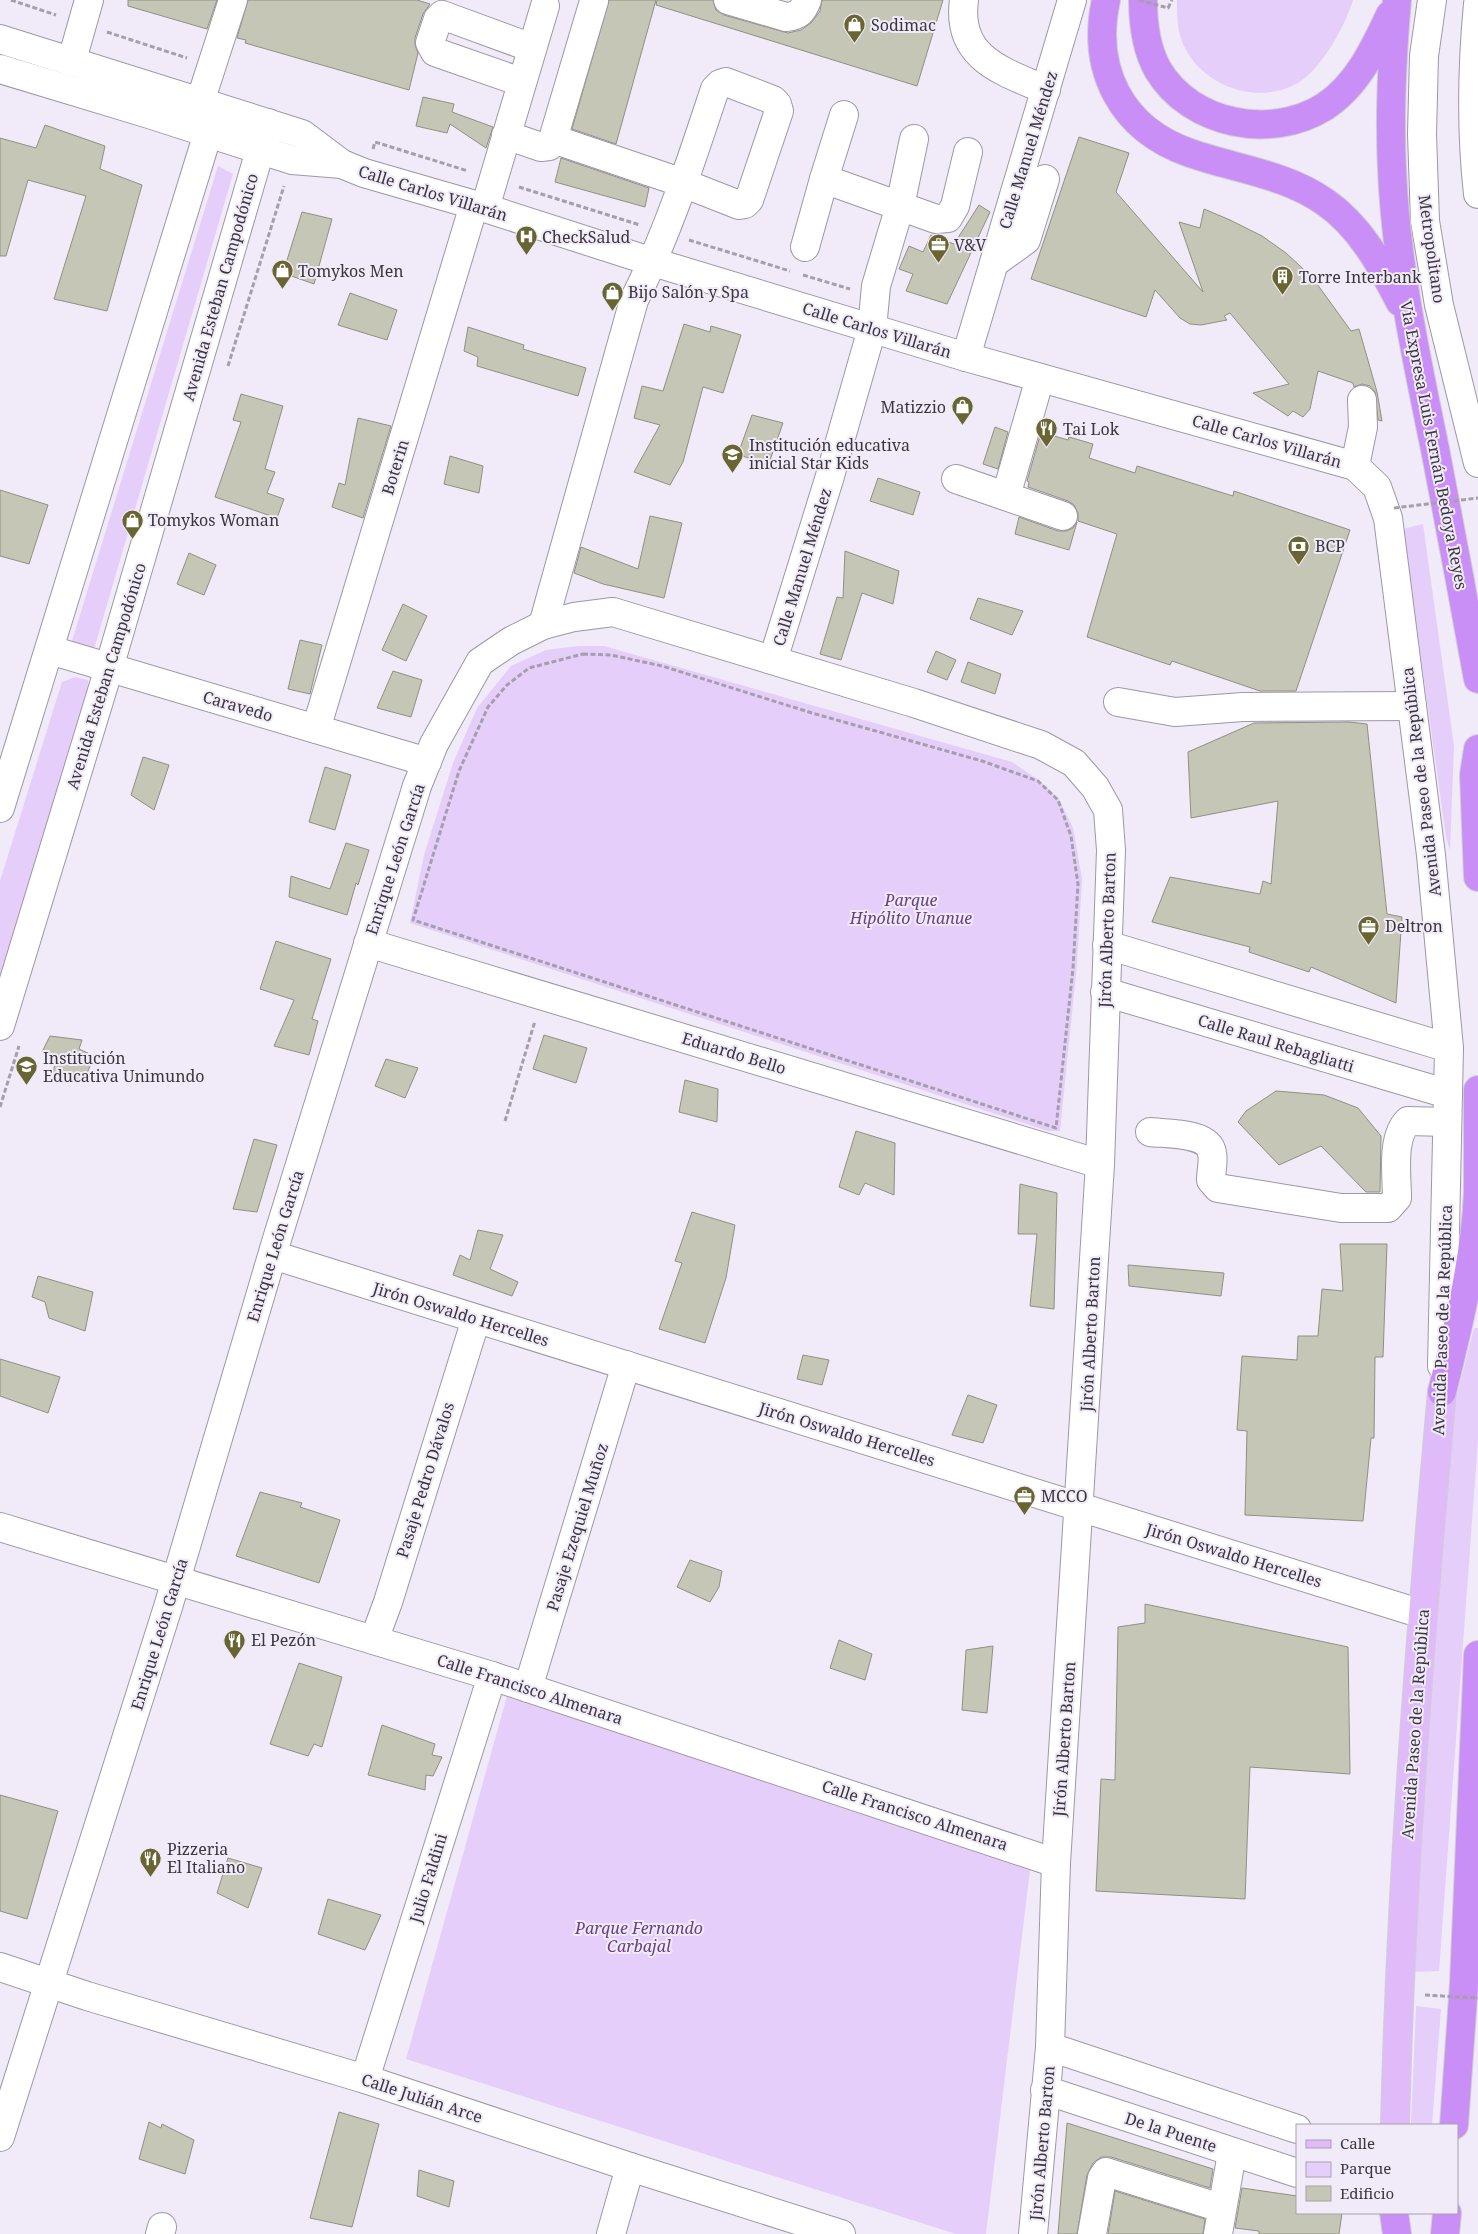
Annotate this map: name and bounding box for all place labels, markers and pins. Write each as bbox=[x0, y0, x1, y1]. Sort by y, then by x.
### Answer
shop icon: Sodimac bbox=[843, 13, 867, 44]
place label: Sodimac bbox=[871, 14, 936, 36]
hospital icon: CheckSalud bbox=[514, 225, 538, 256]
place label: CheckSalud bbox=[542, 226, 631, 248]
office icon: V&V bbox=[926, 233, 950, 264]
place label: V&V bbox=[954, 234, 987, 256]
shop icon: Tomykos Men bbox=[270, 259, 294, 290]
place label: Tomykos Men bbox=[298, 260, 404, 282]
building icon: Torre Interbank bbox=[1271, 265, 1295, 296]
place label: Torre Interbank bbox=[1299, 266, 1422, 288]
shop icon: Bijo Salón y Spa bbox=[600, 280, 624, 311]
place label: Bijo Salón y Spa bbox=[628, 281, 749, 303]
shop icon: Matizzio bbox=[950, 395, 974, 426]
place label: Matizzio bbox=[881, 396, 946, 418]
restaurant icon: Tai Lok bbox=[1035, 417, 1059, 448]
place label: Tai Lok bbox=[1063, 418, 1120, 440]
place label: Institución educativa inicial Star Kids bbox=[749, 434, 910, 474]
school or university icon: Institución educativa inicial Star Kids bbox=[721, 442, 745, 473]
shop icon: Tomykos Woman bbox=[120, 508, 144, 539]
place label: Tomykos Woman bbox=[148, 509, 279, 531]
bank icon: BCP bbox=[1287, 534, 1311, 565]
place label: BCP bbox=[1315, 535, 1345, 557]
office icon: Deltron bbox=[1357, 914, 1381, 945]
place label: Deltron bbox=[1385, 915, 1443, 937]
place label: Institución Educativa Unimundo bbox=[43, 1047, 205, 1087]
school or university icon: Institución Educativa Unimundo bbox=[15, 1055, 39, 1086]
office icon: MCCO bbox=[1013, 1484, 1037, 1515]
place label: MCCO bbox=[1041, 1485, 1088, 1507]
restaurant icon: El Pezón bbox=[223, 1628, 247, 1659]
place label: El Pezón bbox=[251, 1629, 316, 1651]
place label: Pizzeria El Italiano bbox=[167, 1838, 245, 1878]
restaurant icon: Pizzeria El Italiano bbox=[139, 1846, 163, 1877]

